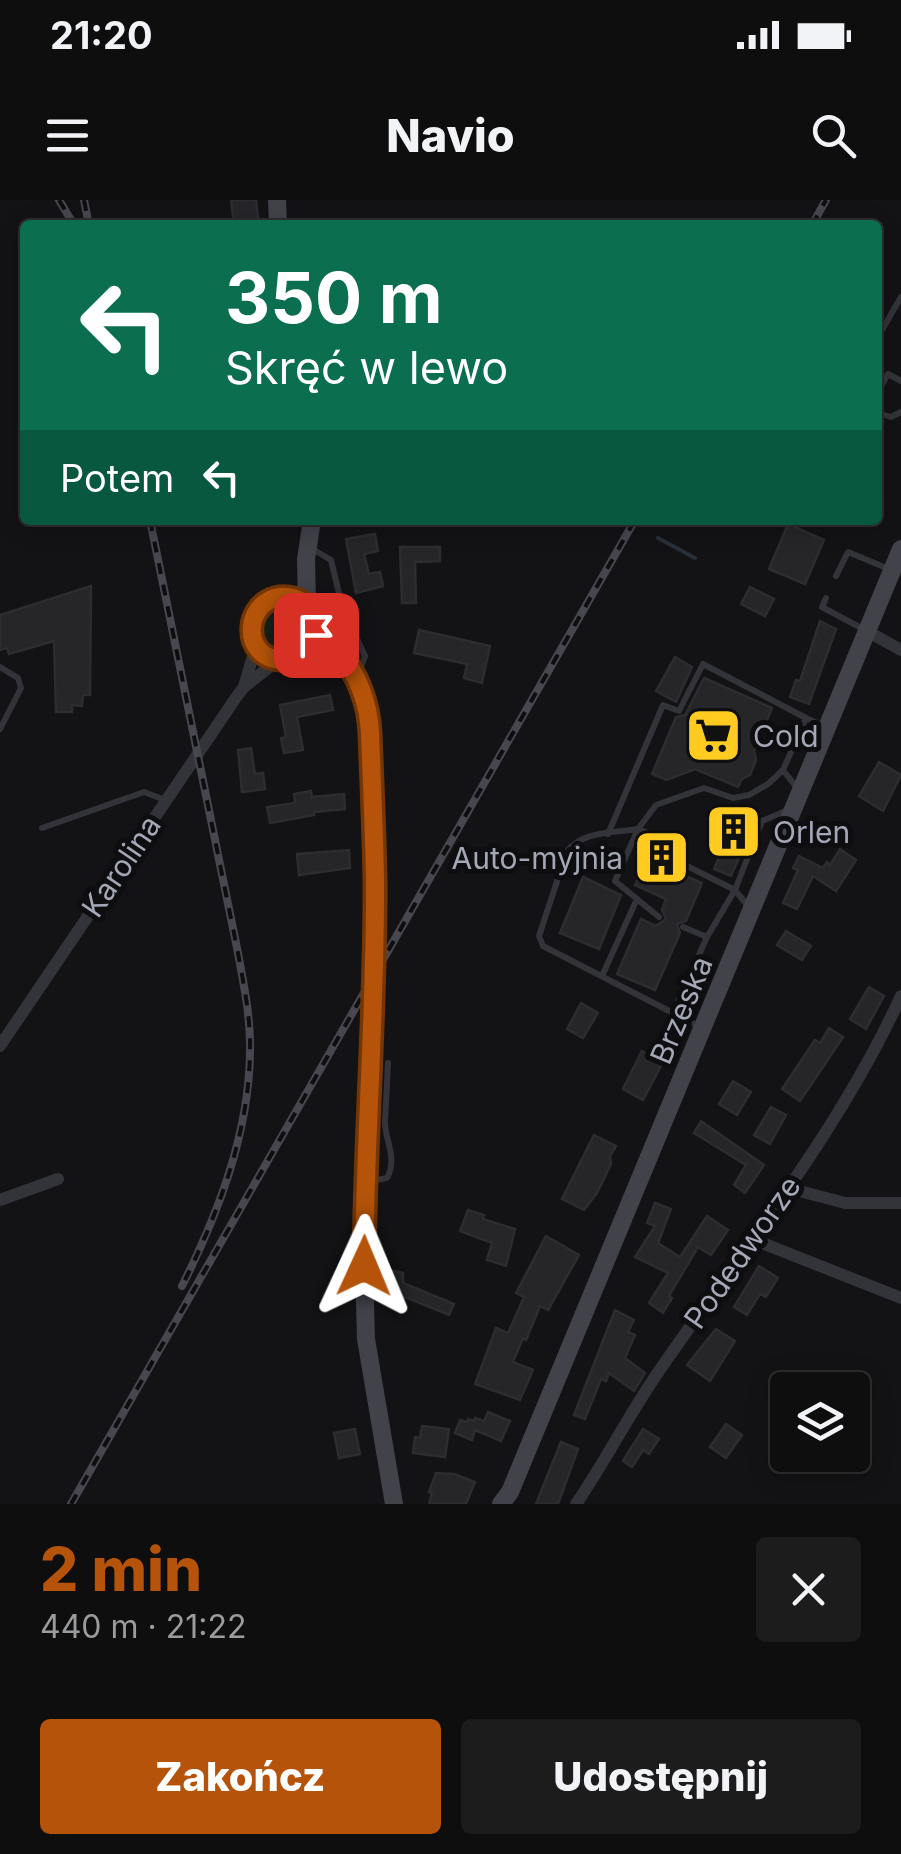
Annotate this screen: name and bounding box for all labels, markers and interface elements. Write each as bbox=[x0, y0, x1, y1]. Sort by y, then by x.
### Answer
text: 21:20 bbox=[50, 12, 153, 58]
icon: menu bbox=[40, 108, 95, 163]
text: Navio bbox=[386, 108, 515, 163]
icon: search bbox=[806, 108, 861, 163]
text: 350 m bbox=[225, 255, 443, 340]
icon: left bbox=[60, 260, 190, 390]
text: Skręć w lewo bbox=[225, 340, 508, 395]
icon: left bbox=[194, 450, 249, 505]
text: Potem bbox=[60, 455, 174, 501]
pin bbox=[274, 593, 359, 678]
icon: arrive bbox=[289, 608, 344, 663]
supermarket icon: Cold bbox=[684, 706, 744, 766]
place label: Cold bbox=[753, 718, 819, 754]
building icon: Orlen bbox=[704, 802, 764, 862]
street label: Karolina bbox=[74, 808, 168, 924]
place label: Orlen bbox=[773, 814, 850, 850]
building icon: Auto-myjnia bbox=[632, 828, 692, 888]
place label: Auto-myjnia bbox=[451, 840, 623, 876]
street label: Brzeska bbox=[642, 951, 720, 1069]
street label: Podedworze bbox=[676, 1169, 808, 1335]
position arrow bbox=[312, 1214, 416, 1318]
map controls bbox=[770, 1372, 870, 1472]
button: layers bbox=[770, 1372, 870, 1472]
text: 2 min bbox=[40, 1533, 202, 1605]
button: close bbox=[756, 1537, 861, 1642]
text: 440 m · 21:22 bbox=[40, 1607, 247, 1646]
button: Zakończ bbox=[40, 1719, 441, 1834]
button: Udostępnij bbox=[461, 1719, 861, 1834]

